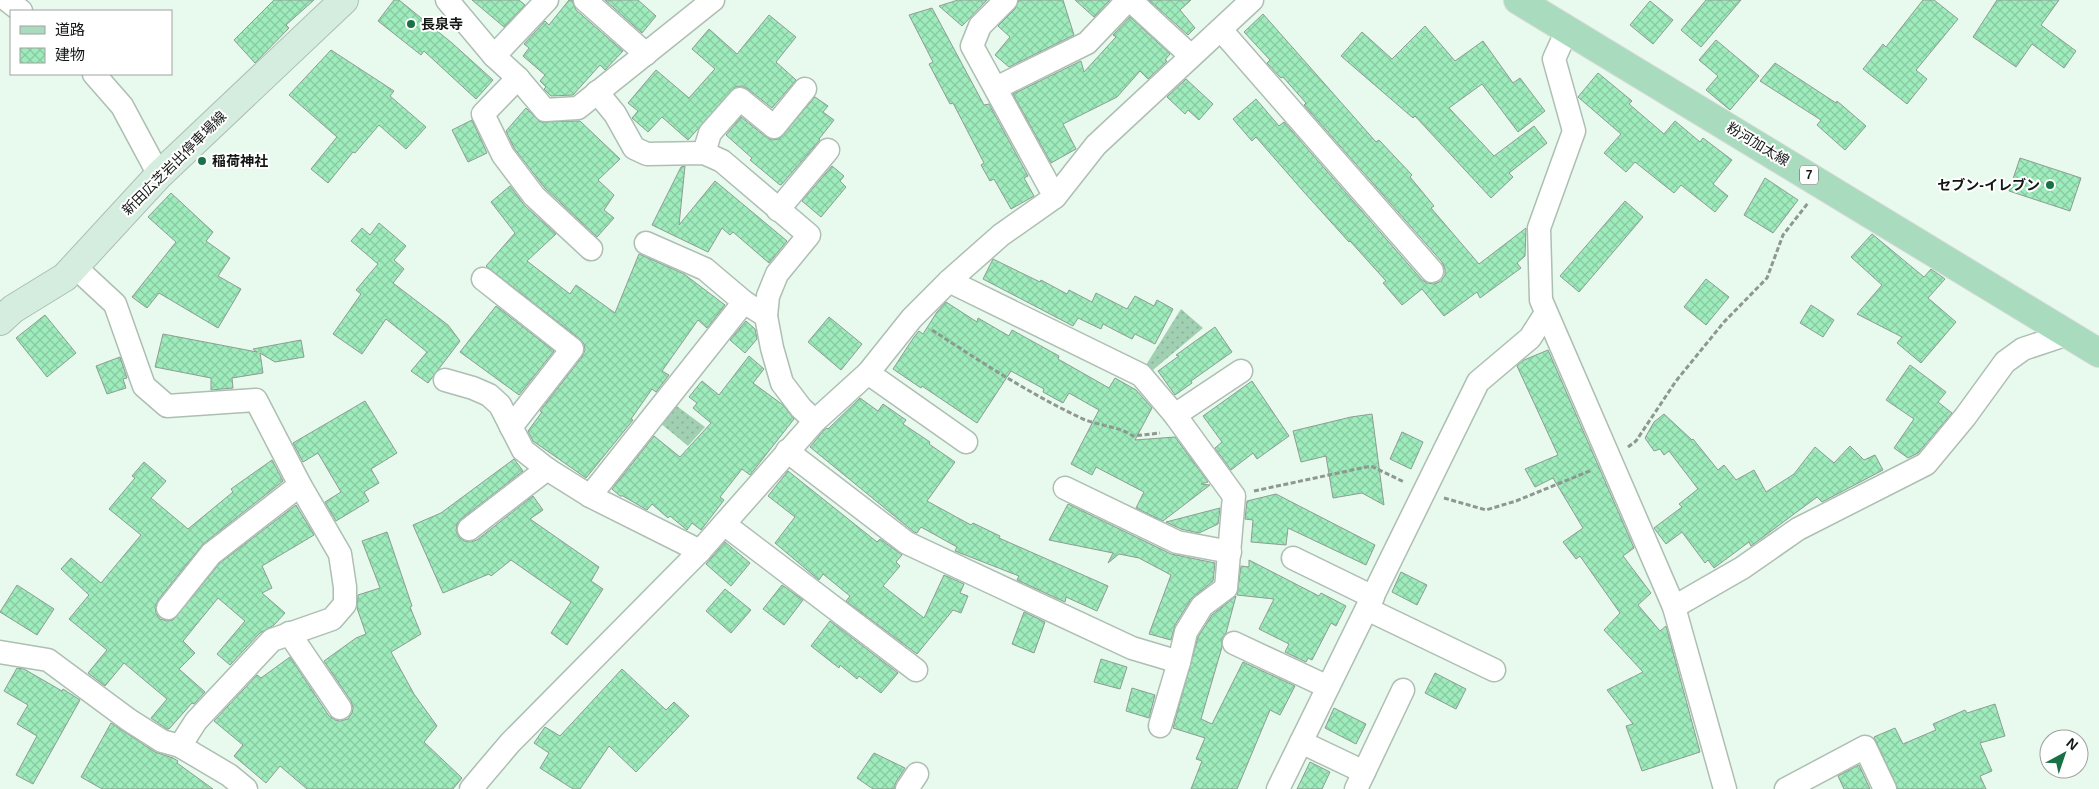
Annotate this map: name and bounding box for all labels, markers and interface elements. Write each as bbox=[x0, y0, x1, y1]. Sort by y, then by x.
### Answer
legend bbox=[10, 10, 172, 75]
place label: 長泉寺 bbox=[421, 16, 463, 32]
marker: 長泉寺 bbox=[405, 18, 417, 30]
text: 道路 bbox=[55, 21, 85, 38]
text: 建物 bbox=[55, 46, 85, 63]
street label: 新田広芝岩出停車場線 bbox=[119, 108, 229, 218]
street label: 粉河加太線 bbox=[1724, 119, 1792, 169]
place label: 稲荷神社 bbox=[212, 153, 268, 169]
marker: 稲荷神社 bbox=[196, 155, 208, 167]
road number: 7 bbox=[1800, 166, 1818, 184]
place label: セブン-イレブン bbox=[1937, 177, 2040, 193]
marker: セブン-イレブン bbox=[2044, 179, 2056, 191]
north arrow bbox=[2039, 729, 2089, 779]
text: N bbox=[2063, 735, 2081, 753]

